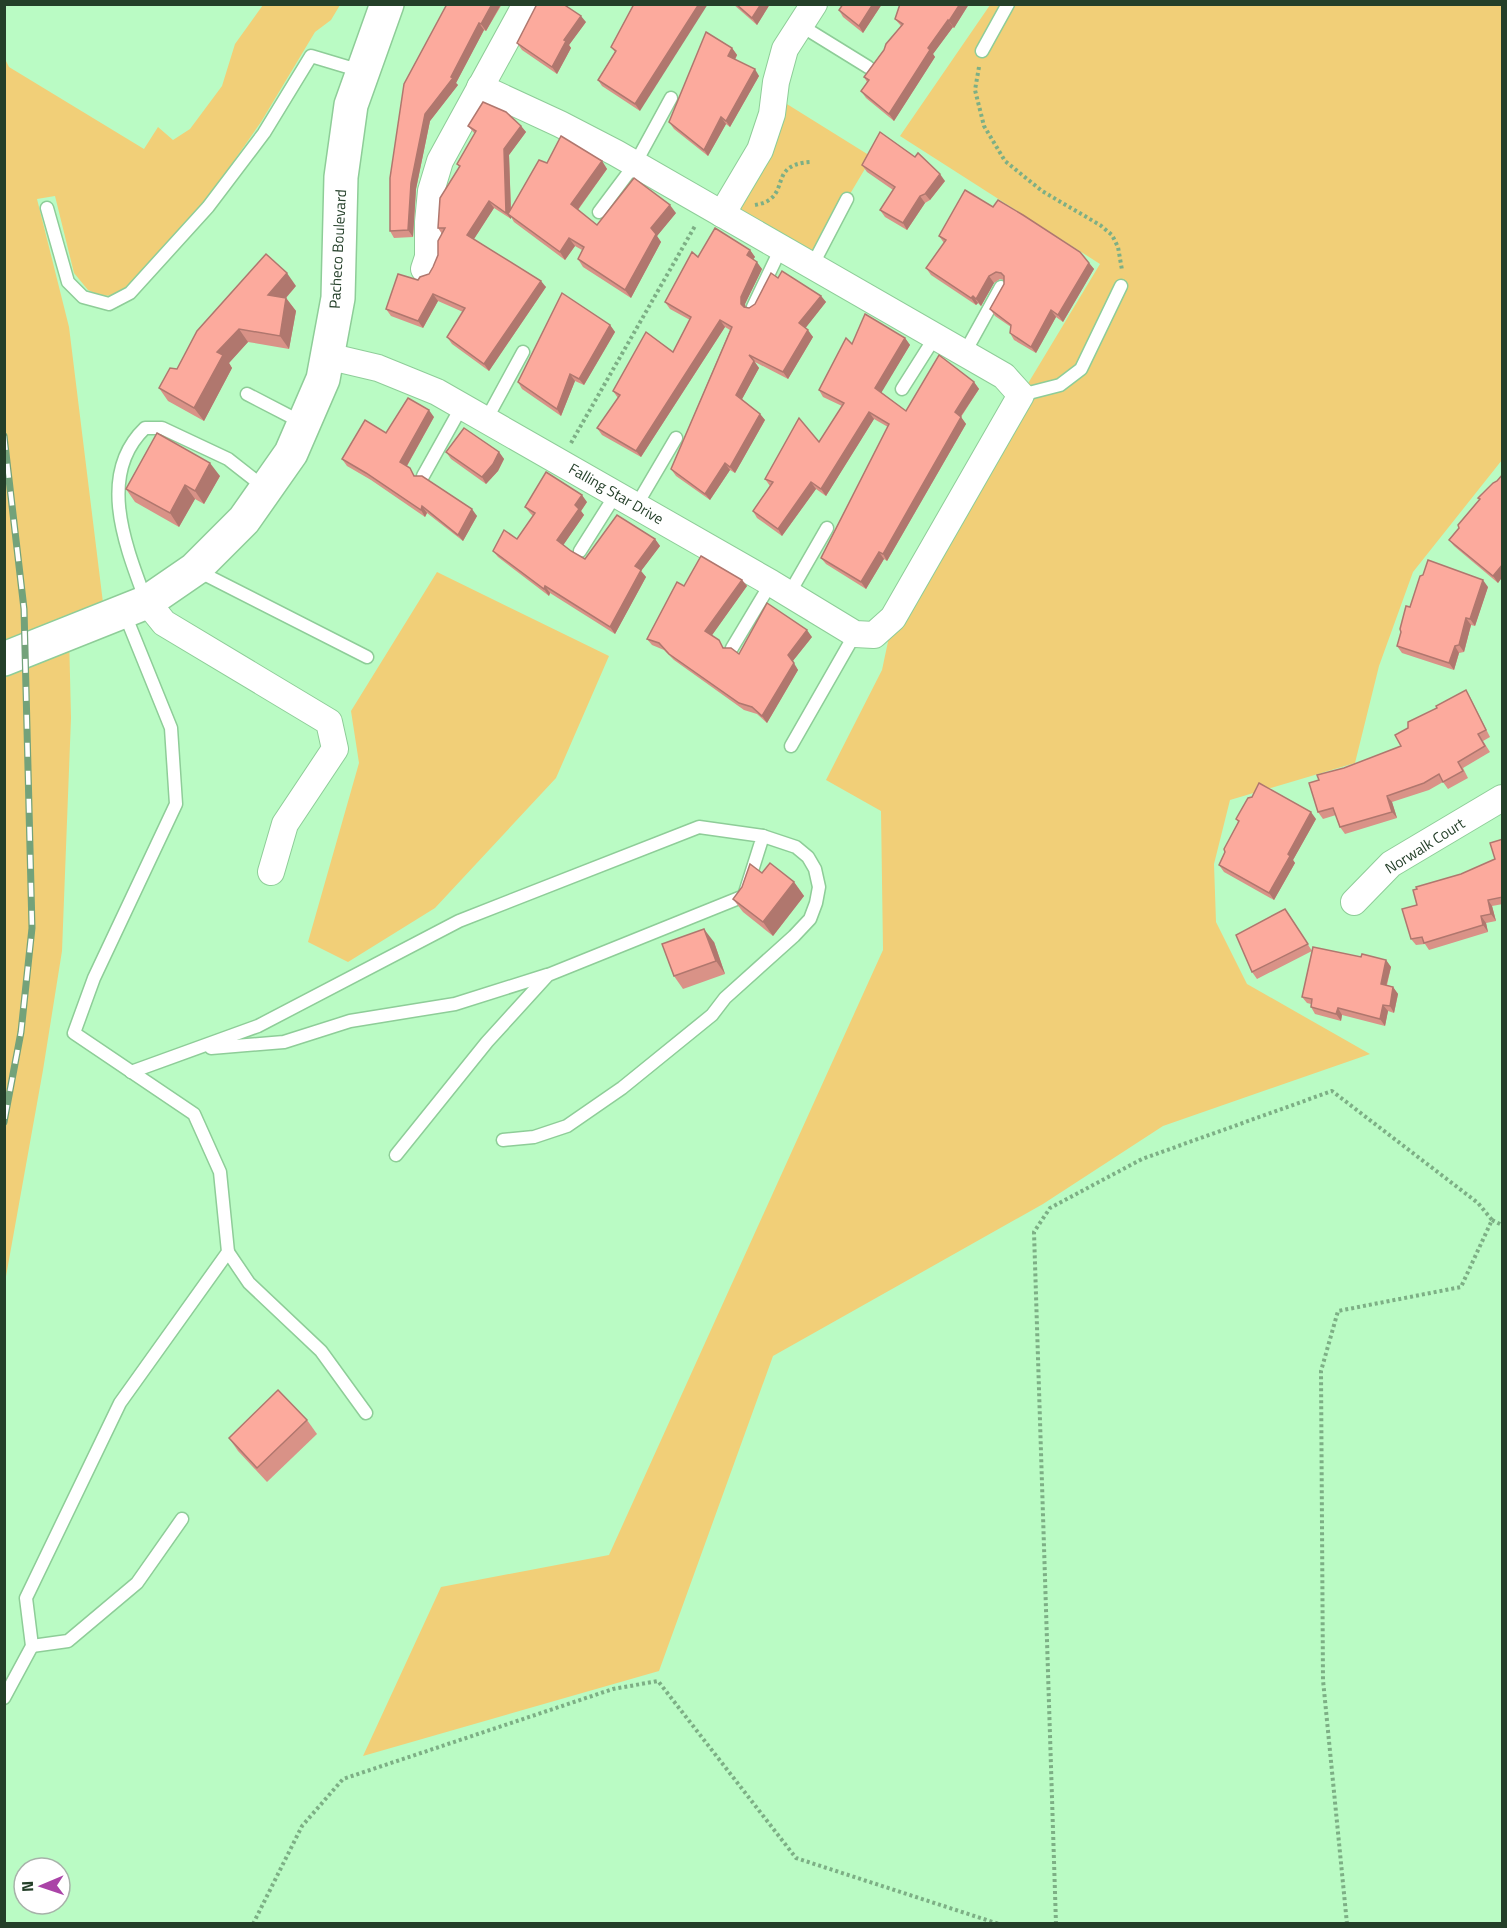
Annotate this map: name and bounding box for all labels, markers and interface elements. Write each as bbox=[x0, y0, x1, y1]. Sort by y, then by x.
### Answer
street label: Pacheco Boulevard bbox=[323, 189, 352, 309]
street label: Falling Star Drive bbox=[564, 457, 668, 530]
street label: Norwalk Court bbox=[1380, 811, 1470, 879]
north arrow bbox=[12, 1856, 72, 1916]
text: N bbox=[15, 1881, 39, 1892]

